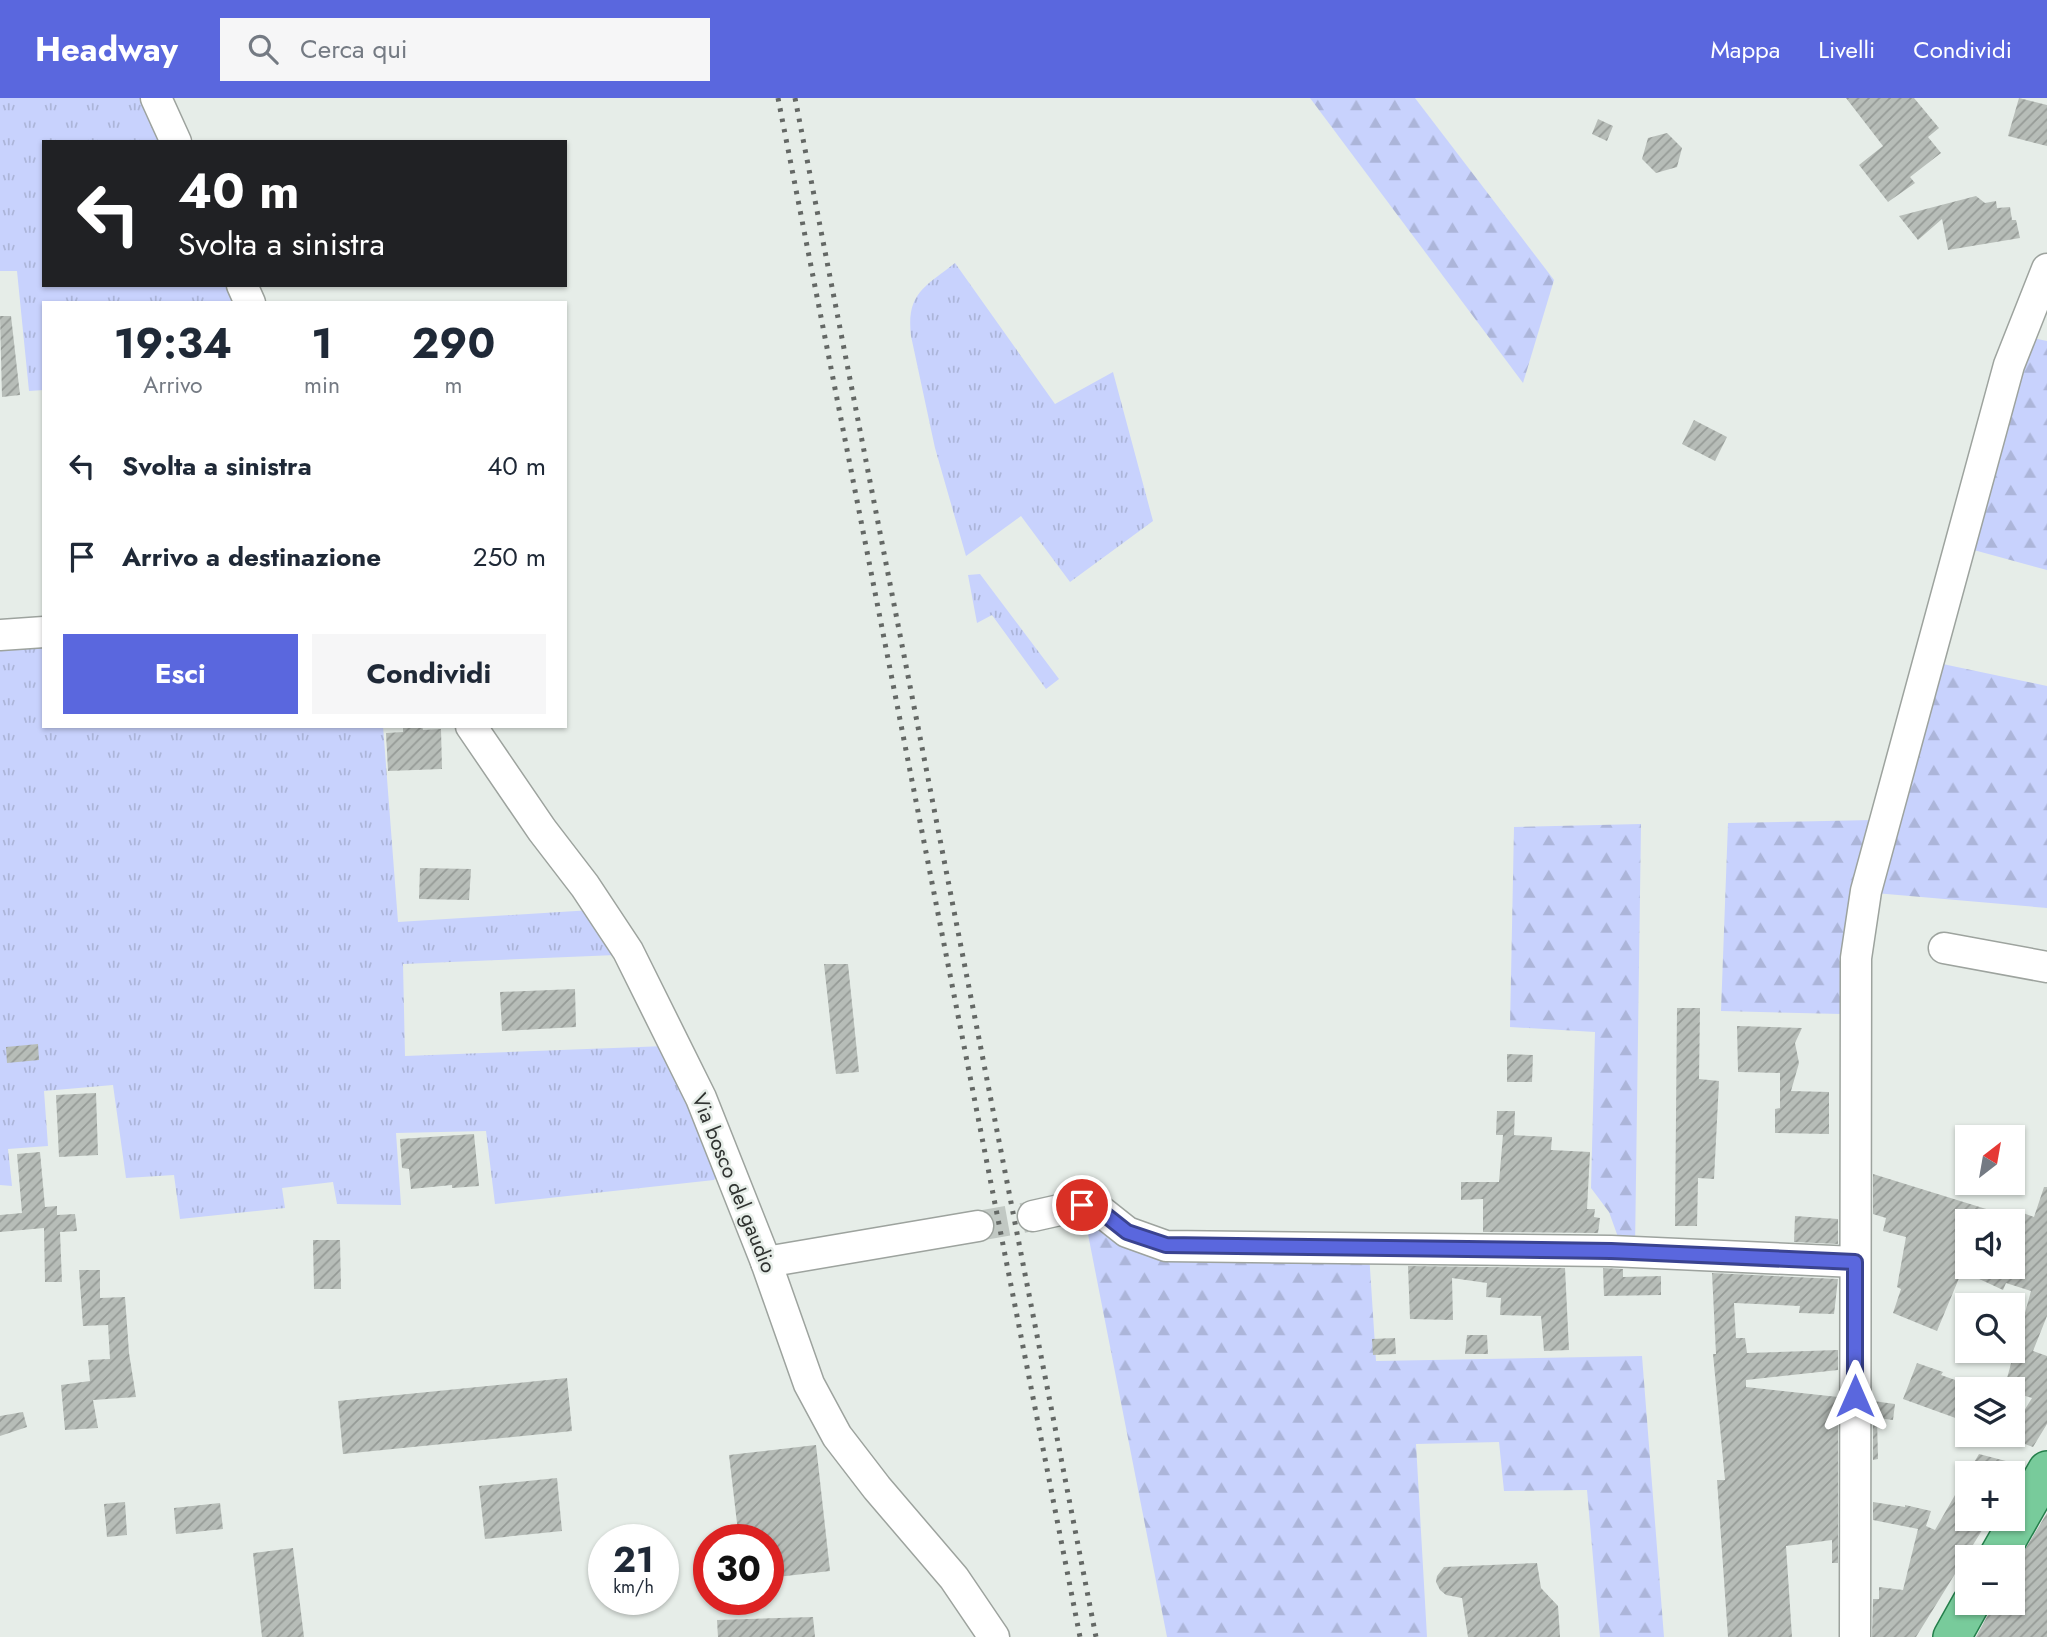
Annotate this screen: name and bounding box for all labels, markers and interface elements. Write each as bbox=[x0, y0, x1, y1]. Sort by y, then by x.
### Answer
search box bbox=[220, 18, 710, 81]
text: Headway bbox=[35, 26, 178, 73]
icon: search bbox=[244, 30, 282, 68]
text: Cerca qui bbox=[300, 30, 408, 68]
text: Mappa bbox=[1710, 32, 1780, 67]
text: Livelli bbox=[1818, 32, 1875, 67]
text: Condividi bbox=[1913, 32, 2012, 67]
text: 40 m bbox=[178, 156, 300, 226]
icon: left bbox=[63, 168, 154, 259]
text: Svolta a sinistra bbox=[178, 221, 385, 267]
text: 19:34 bbox=[114, 313, 232, 374]
text: 1 bbox=[311, 313, 333, 374]
text: 290 bbox=[412, 313, 495, 374]
text: Arrivo bbox=[143, 368, 203, 402]
text: min bbox=[304, 368, 340, 402]
text: m bbox=[445, 368, 462, 402]
icon: left bbox=[63, 447, 101, 485]
text: Svolta a sinistra bbox=[122, 447, 312, 485]
text: 40 m bbox=[487, 447, 546, 485]
icon: arrive bbox=[63, 538, 101, 576]
text: Arrivo a destinazione bbox=[122, 538, 381, 576]
text: 250 m bbox=[473, 538, 546, 576]
button: Esci bbox=[63, 634, 298, 714]
button: Condividi bbox=[312, 634, 546, 714]
street label: Via bosco del gaudio bbox=[684, 1089, 784, 1277]
north arrow bbox=[1955, 1125, 2025, 1195]
map controls bbox=[1955, 1125, 2025, 1615]
pin bbox=[1052, 1175, 1112, 1235]
icon: arrive bbox=[1063, 1186, 1101, 1224]
button: sound bbox=[1955, 1209, 2025, 1279]
button: search bbox=[1955, 1293, 2025, 1363]
position arrow bbox=[1818, 1359, 1892, 1433]
button: layers bbox=[1955, 1377, 2025, 1447]
button: + bbox=[1955, 1461, 2025, 1531]
speed limit sign: 30 bbox=[693, 1524, 784, 1615]
text: 21 bbox=[613, 1535, 654, 1585]
button: − bbox=[1955, 1545, 2025, 1615]
text: km/h bbox=[613, 1574, 654, 1600]

